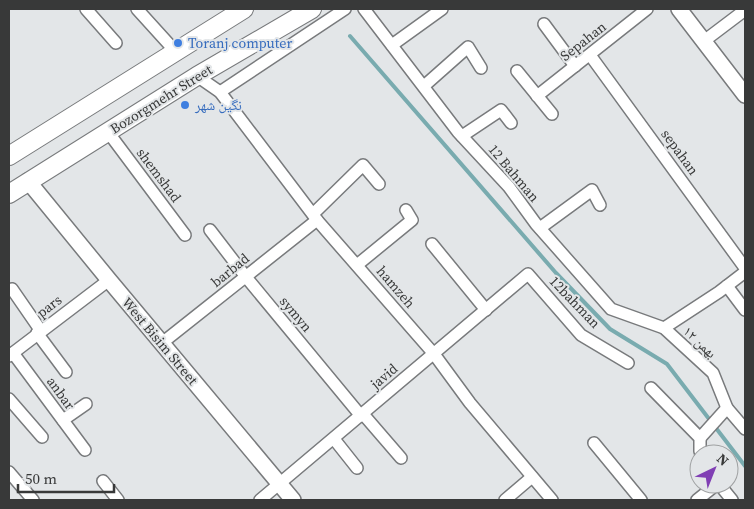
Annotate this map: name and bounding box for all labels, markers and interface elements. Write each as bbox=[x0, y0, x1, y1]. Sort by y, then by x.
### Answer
street label: Sepahan bbox=[556, 16, 611, 65]
place label: Toranj computer bbox=[188, 33, 292, 53]
marker: Toranj computer bbox=[172, 37, 184, 49]
street label: Bozorgmehr Street bbox=[106, 59, 216, 138]
place label: نگین شهر bbox=[194, 95, 242, 115]
marker: نگین شهر bbox=[179, 99, 191, 111]
street label: sepahan bbox=[657, 125, 704, 179]
street label: 12 Bahman bbox=[484, 140, 544, 207]
street label: shemshad bbox=[132, 144, 186, 206]
street label: barbad bbox=[207, 248, 253, 292]
street label: hamzeh bbox=[372, 262, 420, 312]
street label: 12bahman bbox=[545, 271, 605, 333]
street label: pars bbox=[32, 290, 66, 322]
street label: symyn bbox=[275, 292, 317, 337]
street label: West Bisim Street bbox=[117, 293, 203, 389]
street label: ۱۲ بهمن bbox=[679, 321, 721, 363]
street label: javid bbox=[365, 359, 402, 395]
street label: anbar bbox=[42, 372, 80, 414]
north arrow bbox=[689, 444, 739, 494]
text: N bbox=[712, 449, 733, 470]
scale bar bbox=[18, 462, 114, 494]
text: 50 m bbox=[25, 468, 57, 489]

